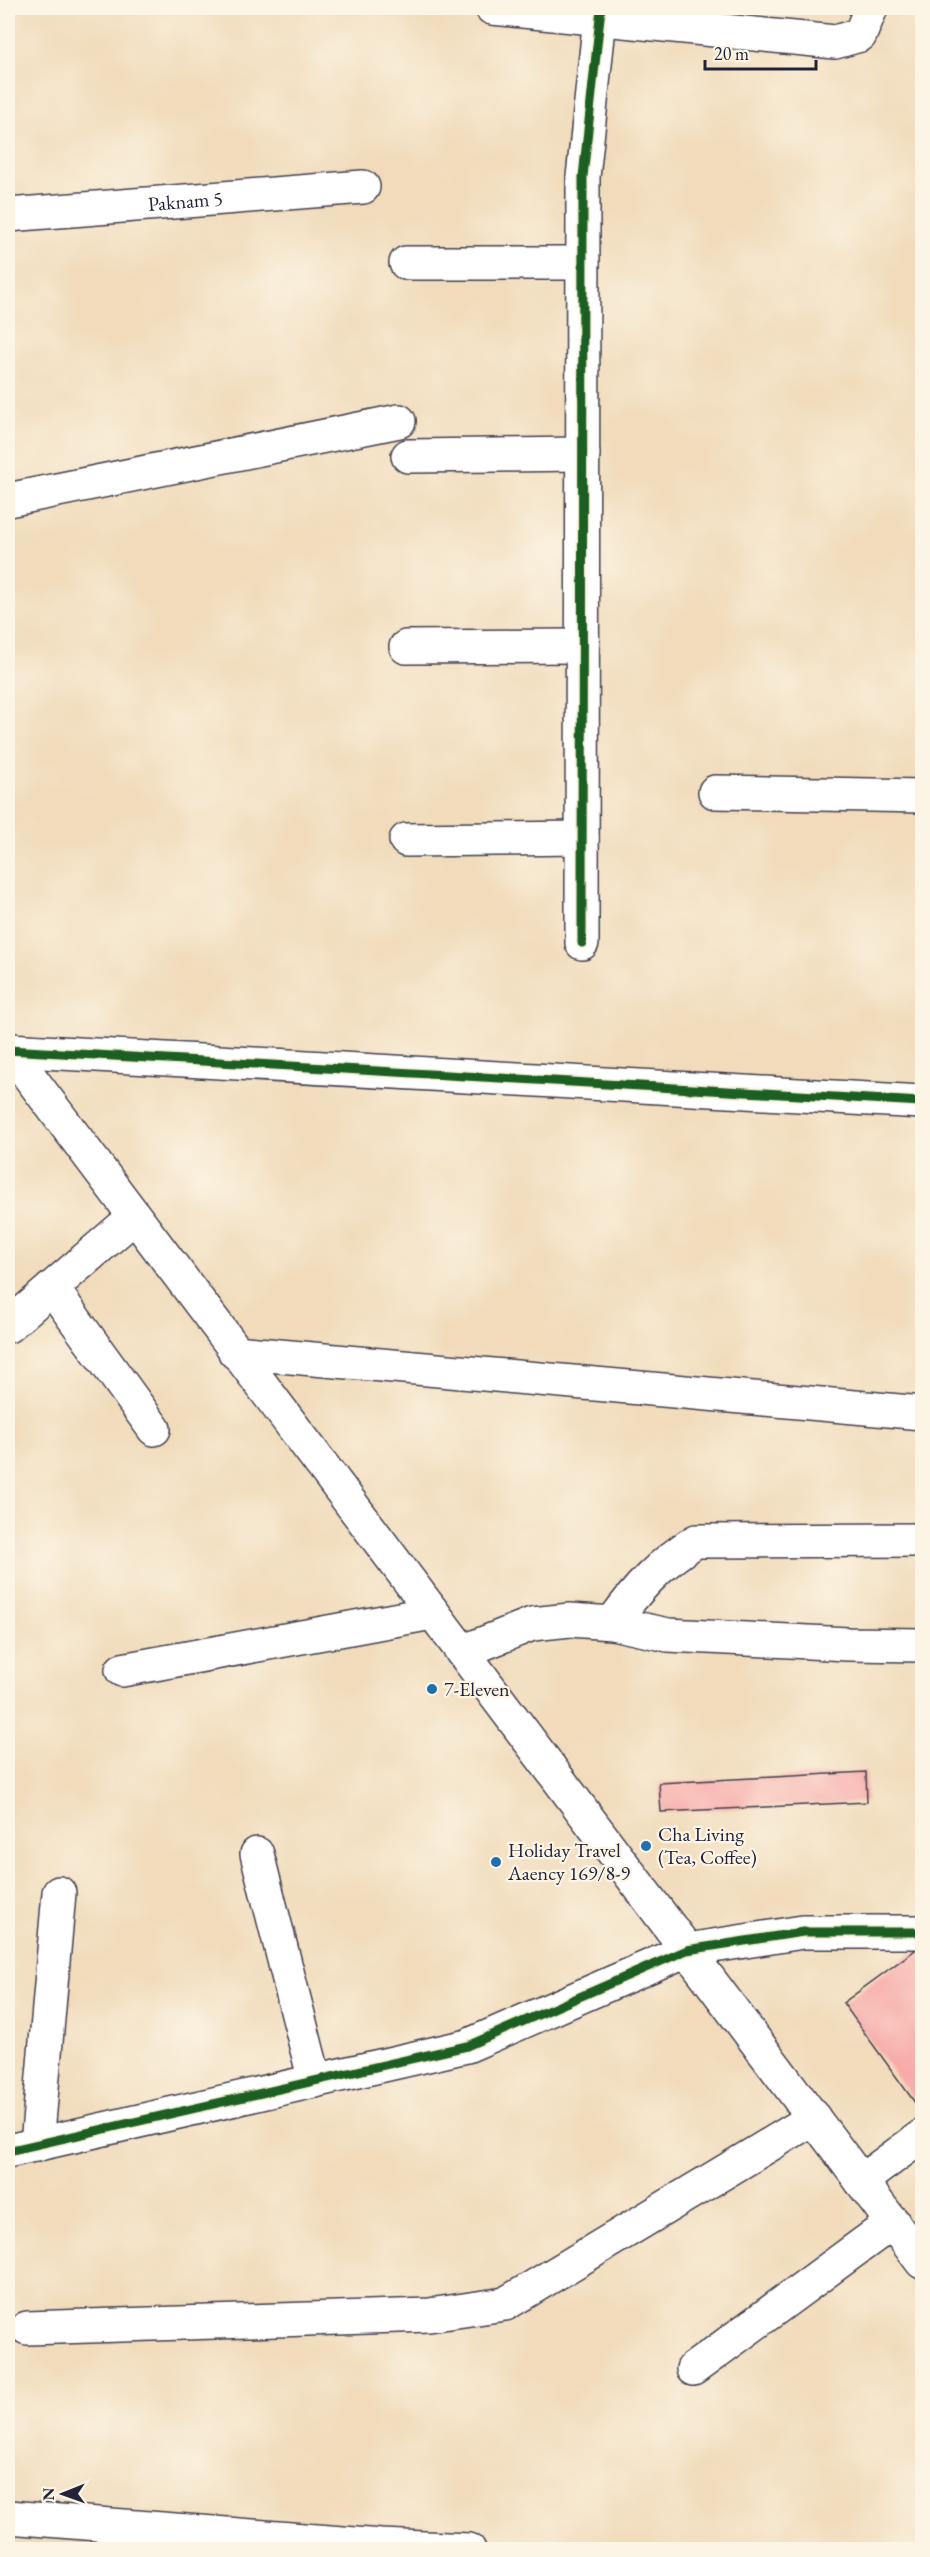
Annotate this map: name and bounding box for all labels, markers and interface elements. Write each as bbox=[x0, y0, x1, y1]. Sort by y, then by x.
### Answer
scale bar bbox=[705, 33, 816, 71]
text: 20 m bbox=[714, 42, 749, 65]
street label: Paknam 5 bbox=[147, 185, 224, 217]
place label: 7-Eleven bbox=[444, 1676, 510, 1702]
marker: 7-Eleven bbox=[425, 1682, 439, 1696]
place label: Cha Living (Tea, Coffee) bbox=[658, 1821, 757, 1870]
place label: Holiday Travel Aaency 169/8-9 bbox=[507, 1837, 631, 1886]
marker: Cha Living (Tea, Coffee) bbox=[639, 1839, 653, 1853]
marker: Holiday Travel Aaency 169/8-9 bbox=[489, 1855, 503, 1869]
north arrow bbox=[33, 2464, 93, 2524]
text: N bbox=[38, 2488, 59, 2501]

